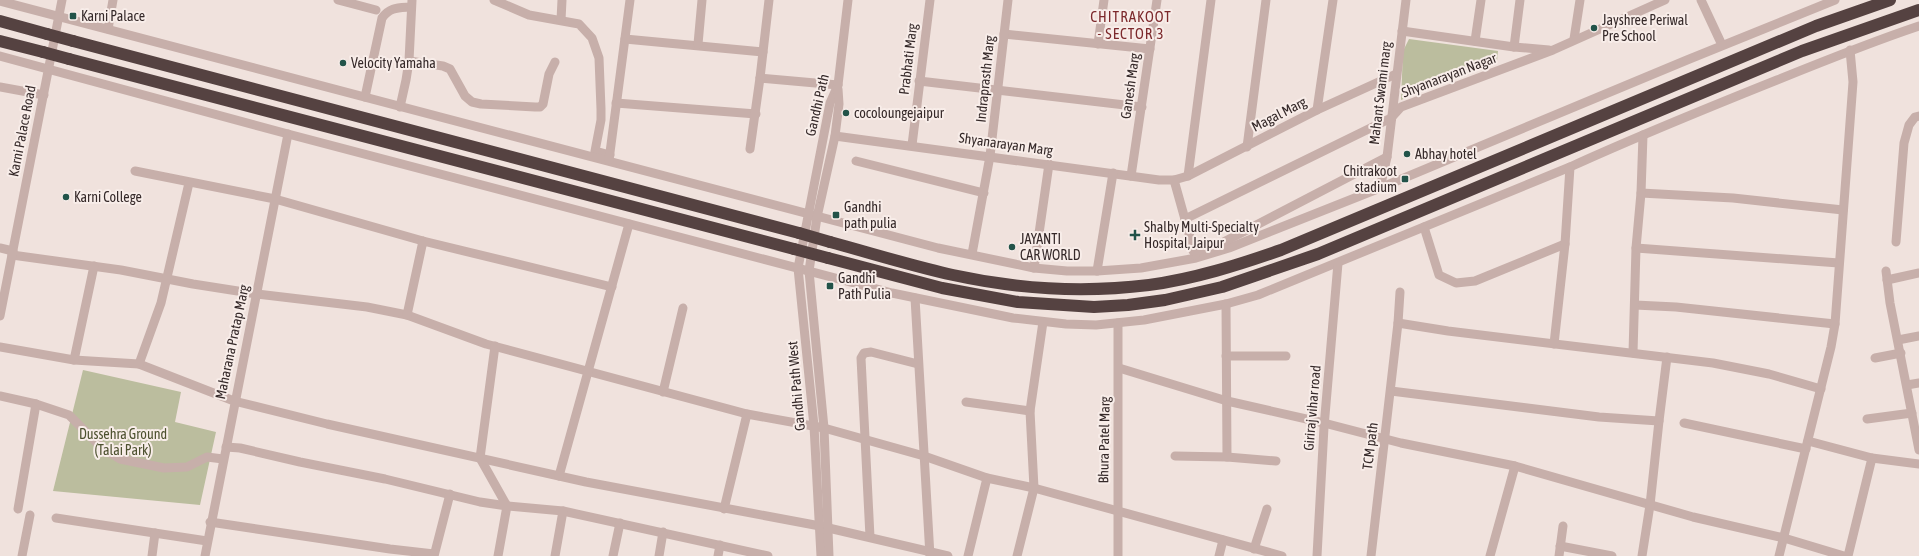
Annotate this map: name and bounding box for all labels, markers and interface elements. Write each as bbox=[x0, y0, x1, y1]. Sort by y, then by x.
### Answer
place label: Karni Palace bbox=[81, 8, 145, 24]
district label: CHITRAKOOT - SECTOR 3 bbox=[1090, 8, 1172, 42]
marker: Karni Palace bbox=[68, 11, 78, 21]
place label: Jayshree Periwal Pre School bbox=[1602, 12, 1688, 44]
street label: Prabhati Marg bbox=[896, 22, 920, 96]
marker: Jayshree Periwal Pre School bbox=[1589, 23, 1599, 33]
street label: Indraprasth Marg bbox=[972, 35, 998, 123]
street label: Mahant Swami marg bbox=[1366, 40, 1394, 146]
street label: Shyanarayan Nagar bbox=[1399, 49, 1500, 100]
street label: Ganesh Marg bbox=[1117, 52, 1143, 120]
place label: Velocity Yamaha bbox=[351, 55, 436, 71]
marker: Velocity Yamaha bbox=[338, 58, 348, 68]
street label: Gandhi Path bbox=[802, 72, 832, 138]
street label: Karni Palace Road bbox=[5, 84, 39, 178]
street label: Magal Marg bbox=[1249, 93, 1309, 135]
place label: cocoloungejaipur bbox=[854, 105, 945, 121]
marker: cocoloungejaipur bbox=[841, 108, 851, 118]
street label: Shyanarayan Marg bbox=[958, 129, 1054, 159]
place label: Abhay hotel bbox=[1415, 146, 1477, 162]
marker: Abhay hotel bbox=[1402, 149, 1412, 159]
place label: Chitrakoot stadium bbox=[1343, 163, 1397, 195]
marker: Chitrakoot stadium bbox=[1400, 174, 1410, 184]
place label: Karni College bbox=[74, 189, 142, 205]
marker: Karni College bbox=[61, 192, 71, 202]
place label: Gandhi path pulia bbox=[844, 199, 897, 231]
marker: Gandhi path pulia bbox=[831, 210, 841, 220]
place label: Shalby Multi-Specialty Hospital, Jaipur bbox=[1144, 219, 1259, 251]
marker: Shalby Multi-Specialty Hospital, Jaipur bbox=[1129, 229, 1141, 241]
place label: JAYANTI CAR WORLD bbox=[1020, 231, 1081, 263]
marker: JAYANTI CAR WORLD bbox=[1007, 242, 1017, 252]
place label: Gandhi Path Pulia bbox=[838, 270, 891, 302]
marker: Gandhi Path Pulia bbox=[825, 281, 835, 291]
street label: Maharana Pratap Marg bbox=[212, 283, 252, 401]
street label: Gandhi Path West bbox=[784, 340, 808, 432]
street label: Giriraj vihar road bbox=[1300, 365, 1324, 451]
street label: Bhura Patel Marg bbox=[1095, 396, 1113, 484]
street label: TCM path bbox=[1359, 421, 1381, 471]
park label: Dussehra Ground (Talai Park) bbox=[79, 426, 167, 458]

